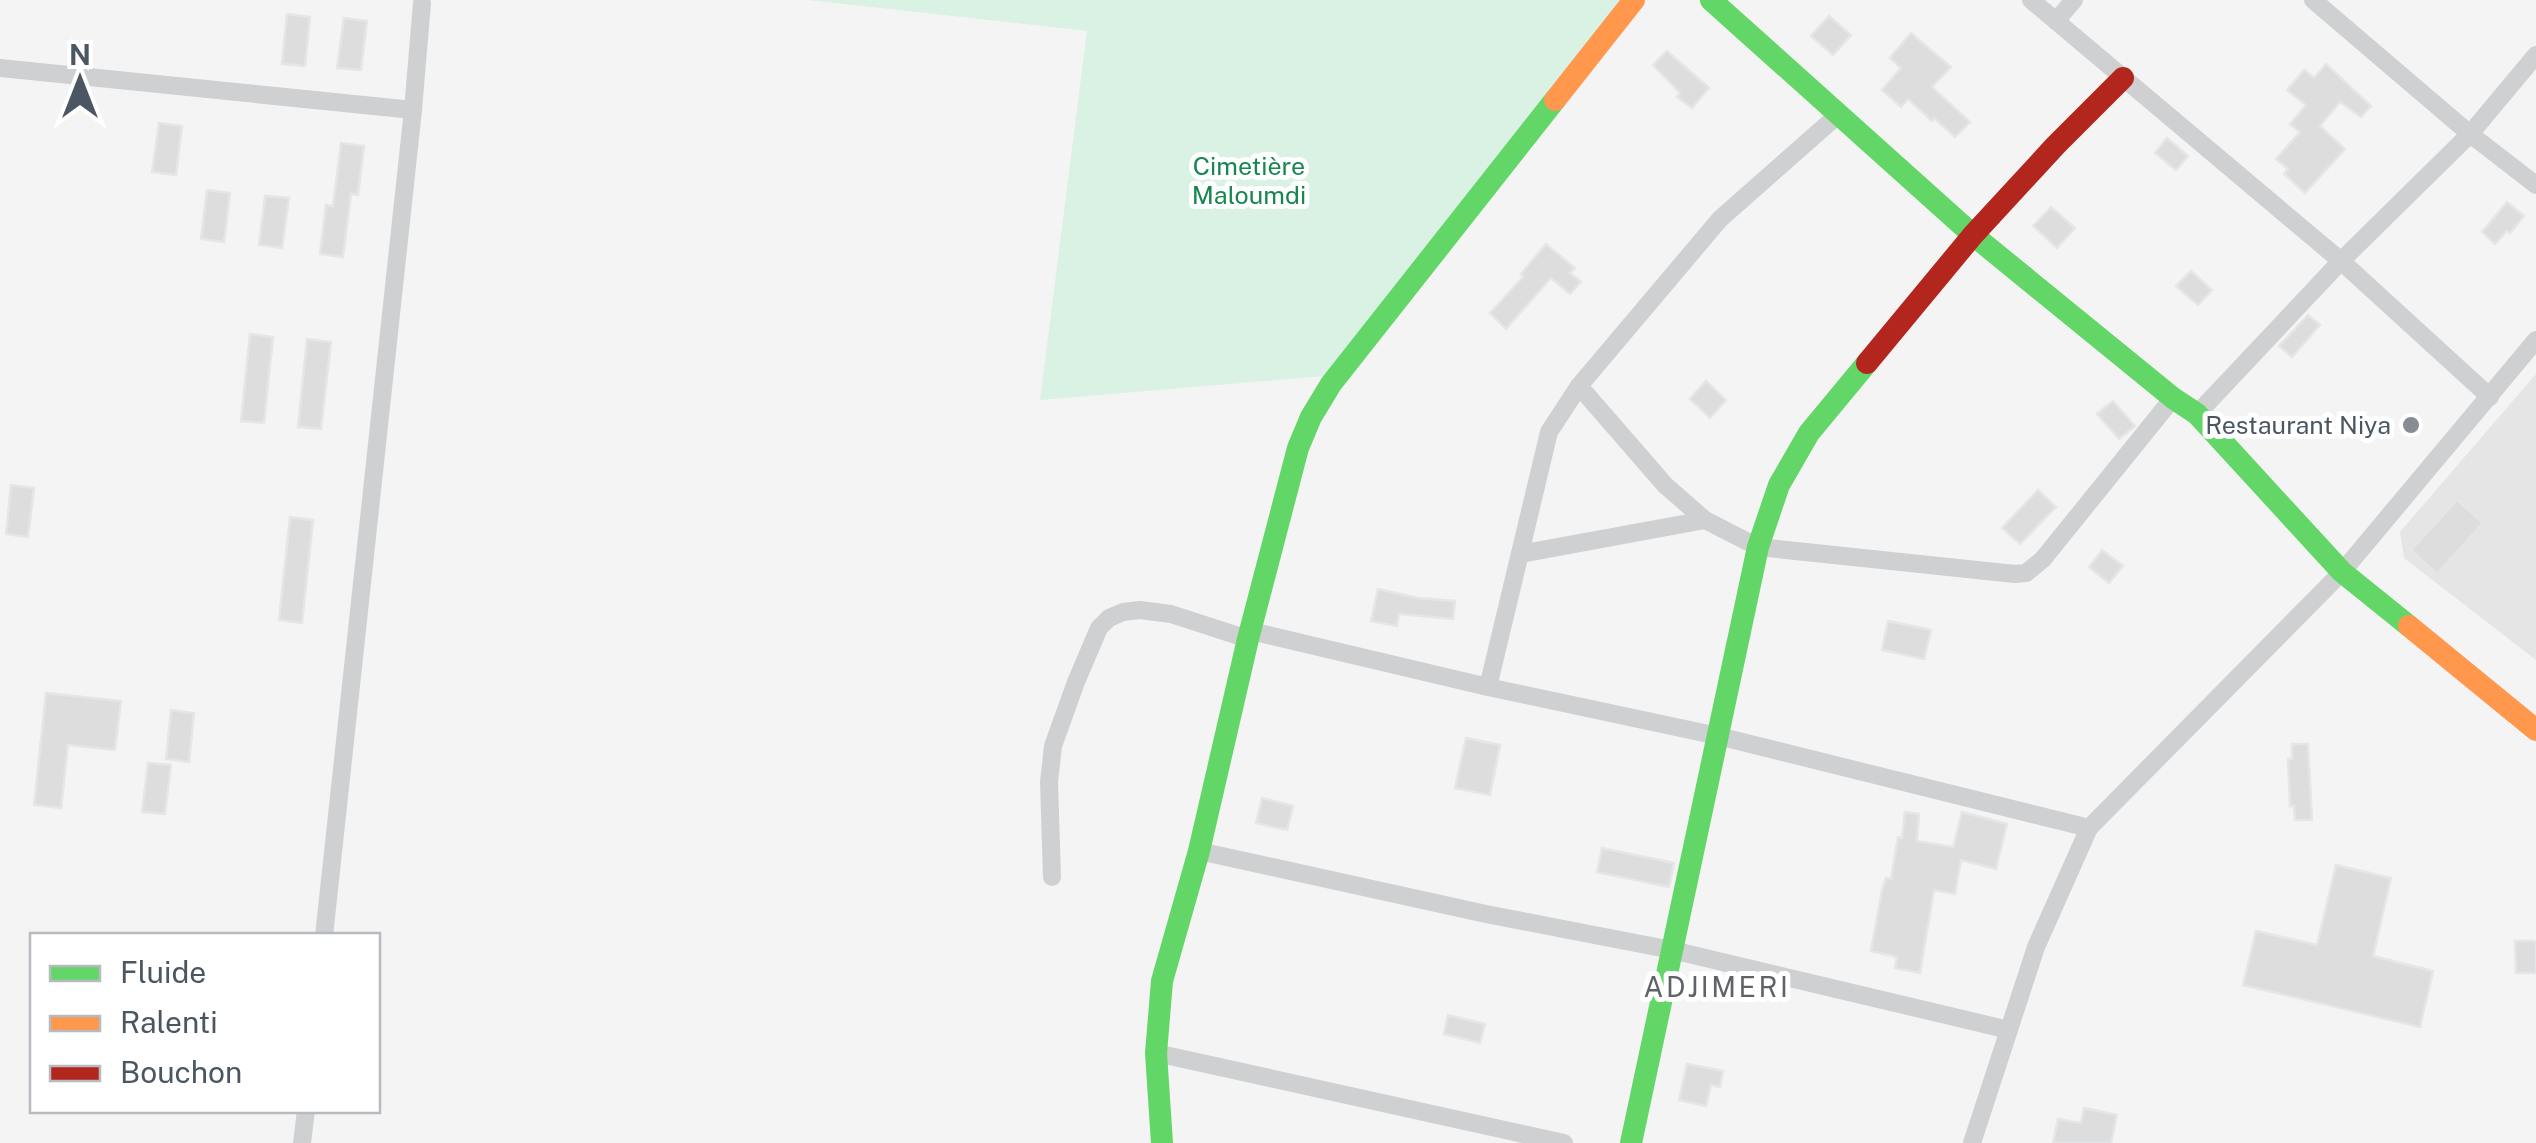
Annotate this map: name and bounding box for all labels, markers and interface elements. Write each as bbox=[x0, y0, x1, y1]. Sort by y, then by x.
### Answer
north arrow bbox=[30, 30, 130, 130]
text: N bbox=[69, 38, 91, 71]
park label: Cimetière Maloumdi bbox=[1192, 151, 1306, 210]
place label: Restaurant Niya bbox=[2205, 410, 2391, 440]
marker: Restaurant Niya bbox=[2400, 414, 2422, 436]
legend bbox=[30, 933, 380, 1113]
text: Fluide bbox=[120, 954, 206, 990]
district label: ADJIMERI bbox=[1644, 970, 1790, 1003]
text: Ralenti bbox=[120, 1004, 218, 1040]
text: Bouchon bbox=[120, 1054, 242, 1090]

